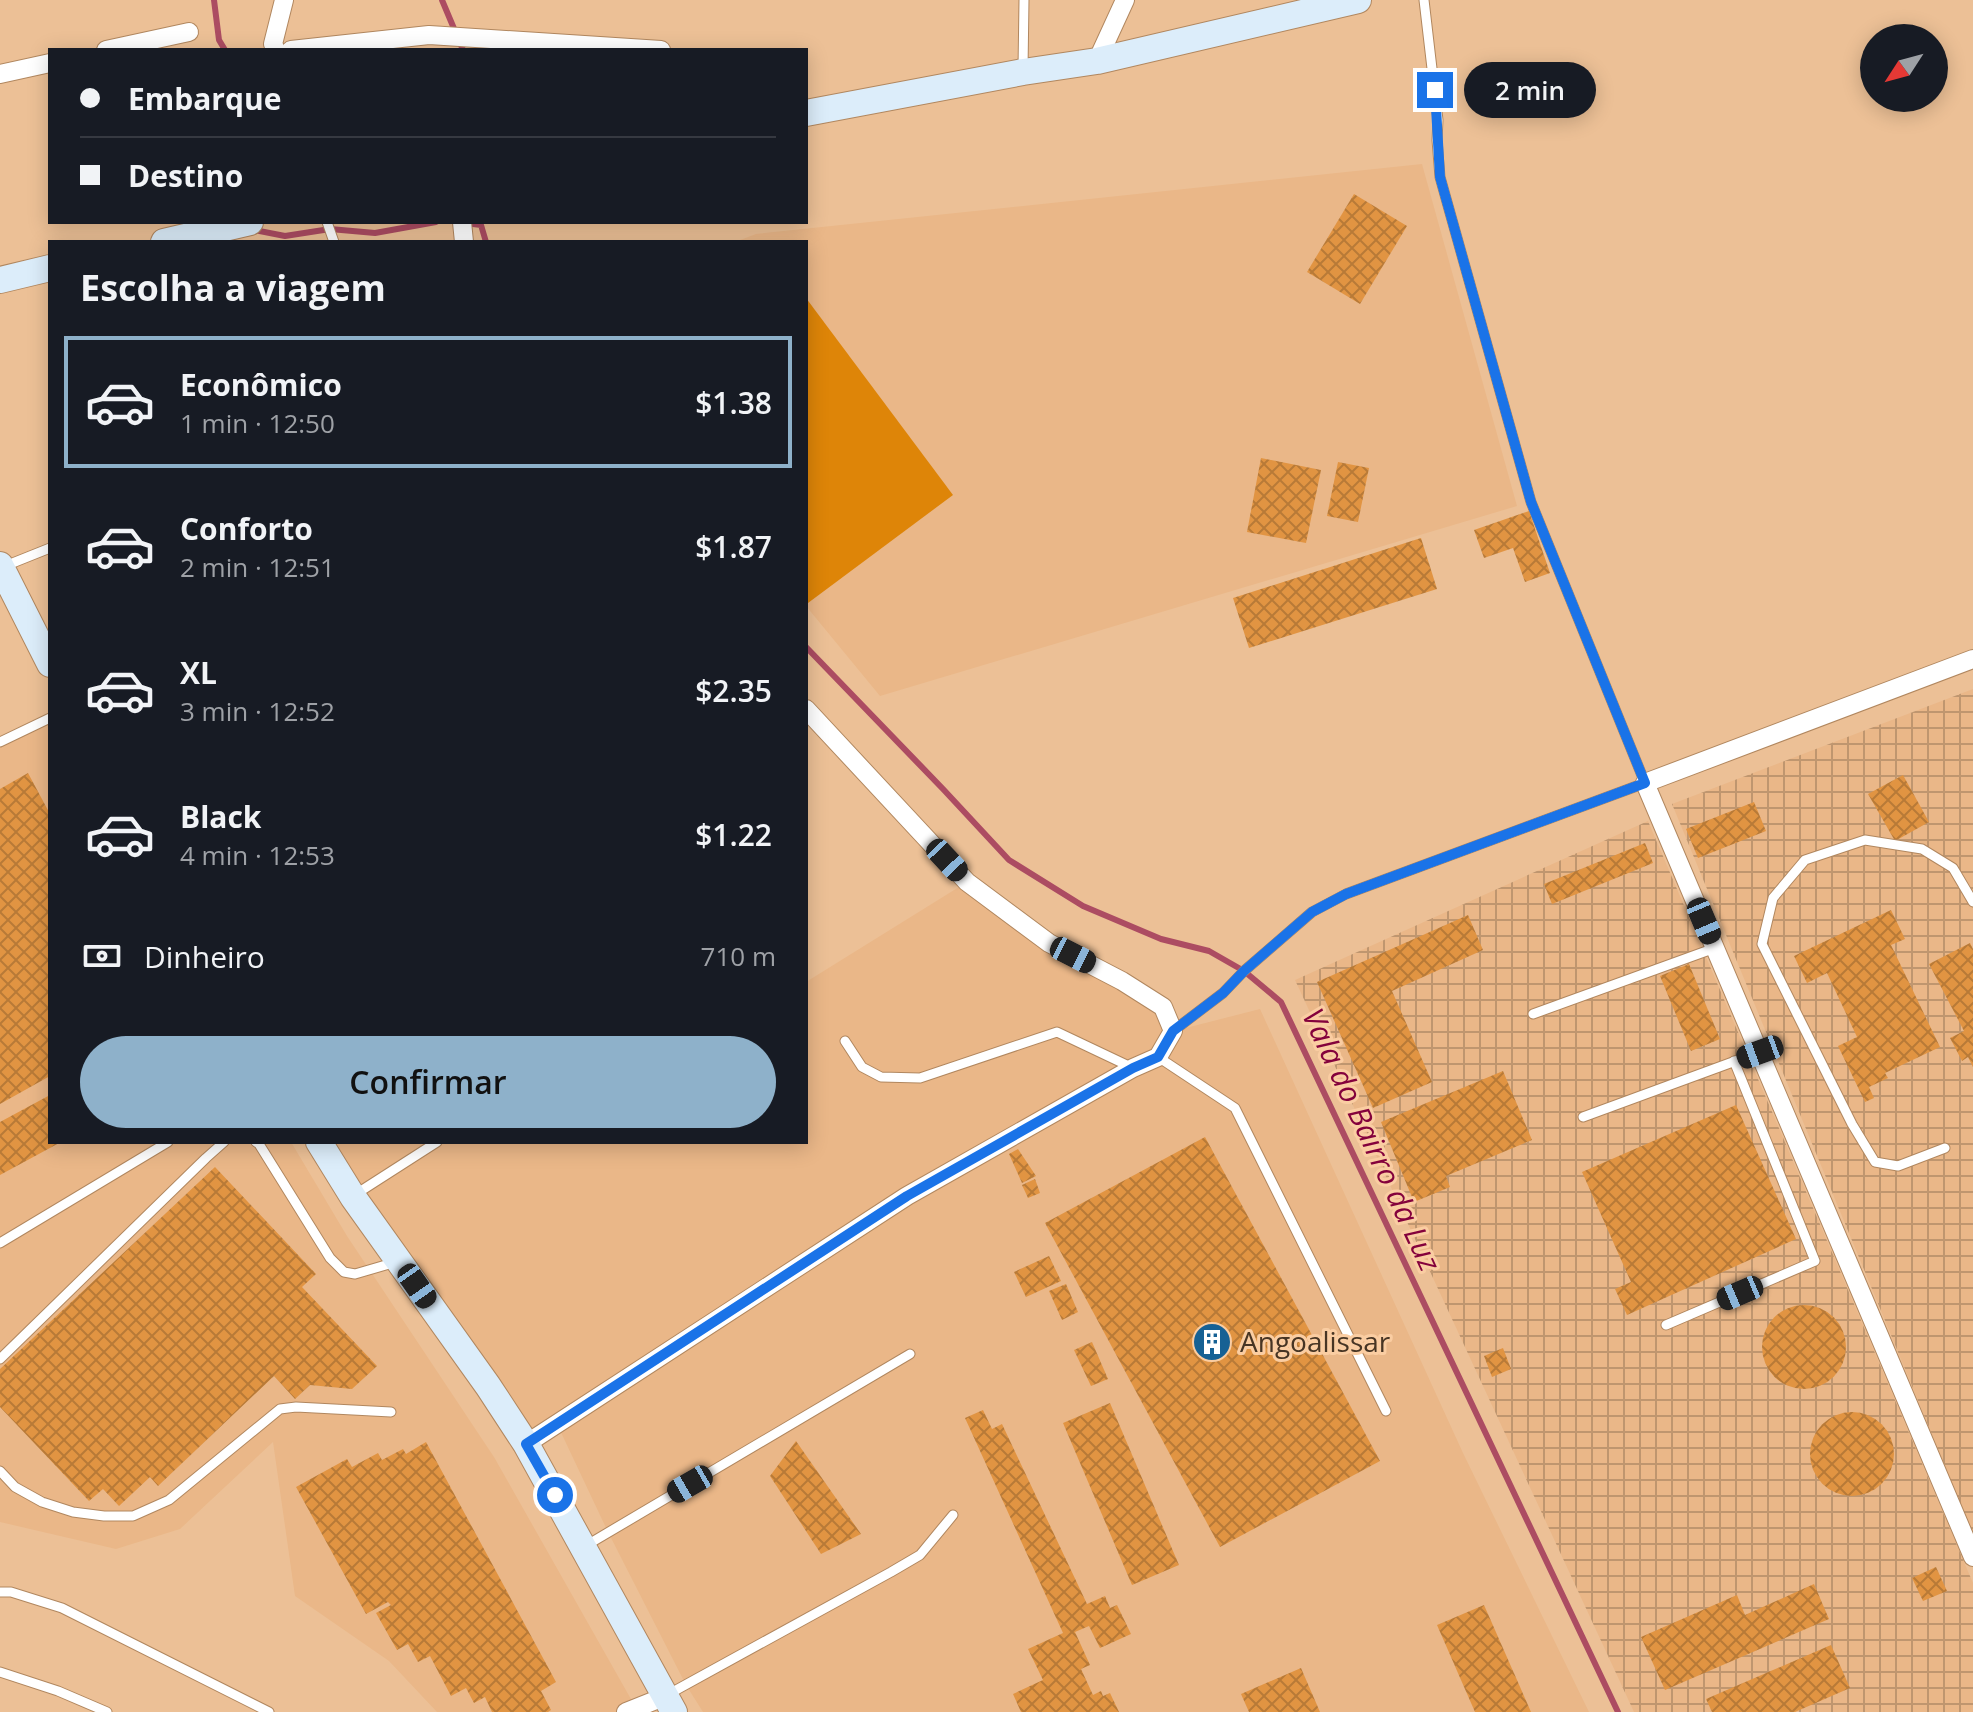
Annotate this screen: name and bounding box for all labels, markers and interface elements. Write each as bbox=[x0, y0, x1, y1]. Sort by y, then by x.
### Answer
north arrow bbox=[1860, 24, 1948, 112]
map controls bbox=[1860, 24, 1948, 112]
callout: 2 min bbox=[1463, 62, 1595, 118]
route end bbox=[1417, 72, 1453, 108]
text: 2 min bbox=[1495, 72, 1565, 108]
text: Embarque bbox=[128, 78, 281, 119]
text: Destino bbox=[128, 155, 243, 196]
text: Escolha a viagem bbox=[80, 263, 386, 312]
text: Econômico bbox=[180, 364, 342, 405]
icon: car bbox=[84, 366, 156, 438]
text: $1.38 bbox=[695, 382, 772, 423]
text: 1 min · 12:50 bbox=[180, 405, 335, 441]
text: Conforto bbox=[180, 508, 313, 549]
icon: car bbox=[84, 510, 156, 582]
text: $1.87 bbox=[695, 526, 772, 567]
text: 2 min · 12:51 bbox=[180, 549, 335, 585]
text: XL bbox=[180, 652, 217, 693]
icon: car bbox=[84, 654, 156, 726]
text: $2.35 bbox=[695, 670, 772, 711]
text: 3 min · 12:52 bbox=[180, 693, 335, 729]
text: Black bbox=[180, 796, 261, 837]
icon: car bbox=[84, 798, 156, 870]
text: $1.22 bbox=[695, 814, 772, 855]
car bbox=[922, 834, 972, 886]
text: 4 min · 12:53 bbox=[180, 837, 335, 873]
car bbox=[1684, 894, 1724, 948]
car bbox=[1046, 933, 1100, 977]
icon: cash bbox=[80, 934, 124, 978]
text: Dinheiro bbox=[144, 936, 265, 977]
text: 710 m bbox=[701, 938, 776, 974]
water label: Vala do Bairro da Luz bbox=[1293, 1001, 1452, 1278]
car bbox=[1733, 1033, 1787, 1071]
button: Confirmar bbox=[80, 1036, 776, 1128]
car bbox=[393, 1259, 441, 1313]
car bbox=[1713, 1273, 1767, 1313]
building icon: Angoalissar bbox=[1191, 1321, 1233, 1363]
place label: Angoalissar bbox=[1240, 1322, 1391, 1360]
car bbox=[663, 1462, 717, 1506]
route start bbox=[537, 1477, 573, 1513]

